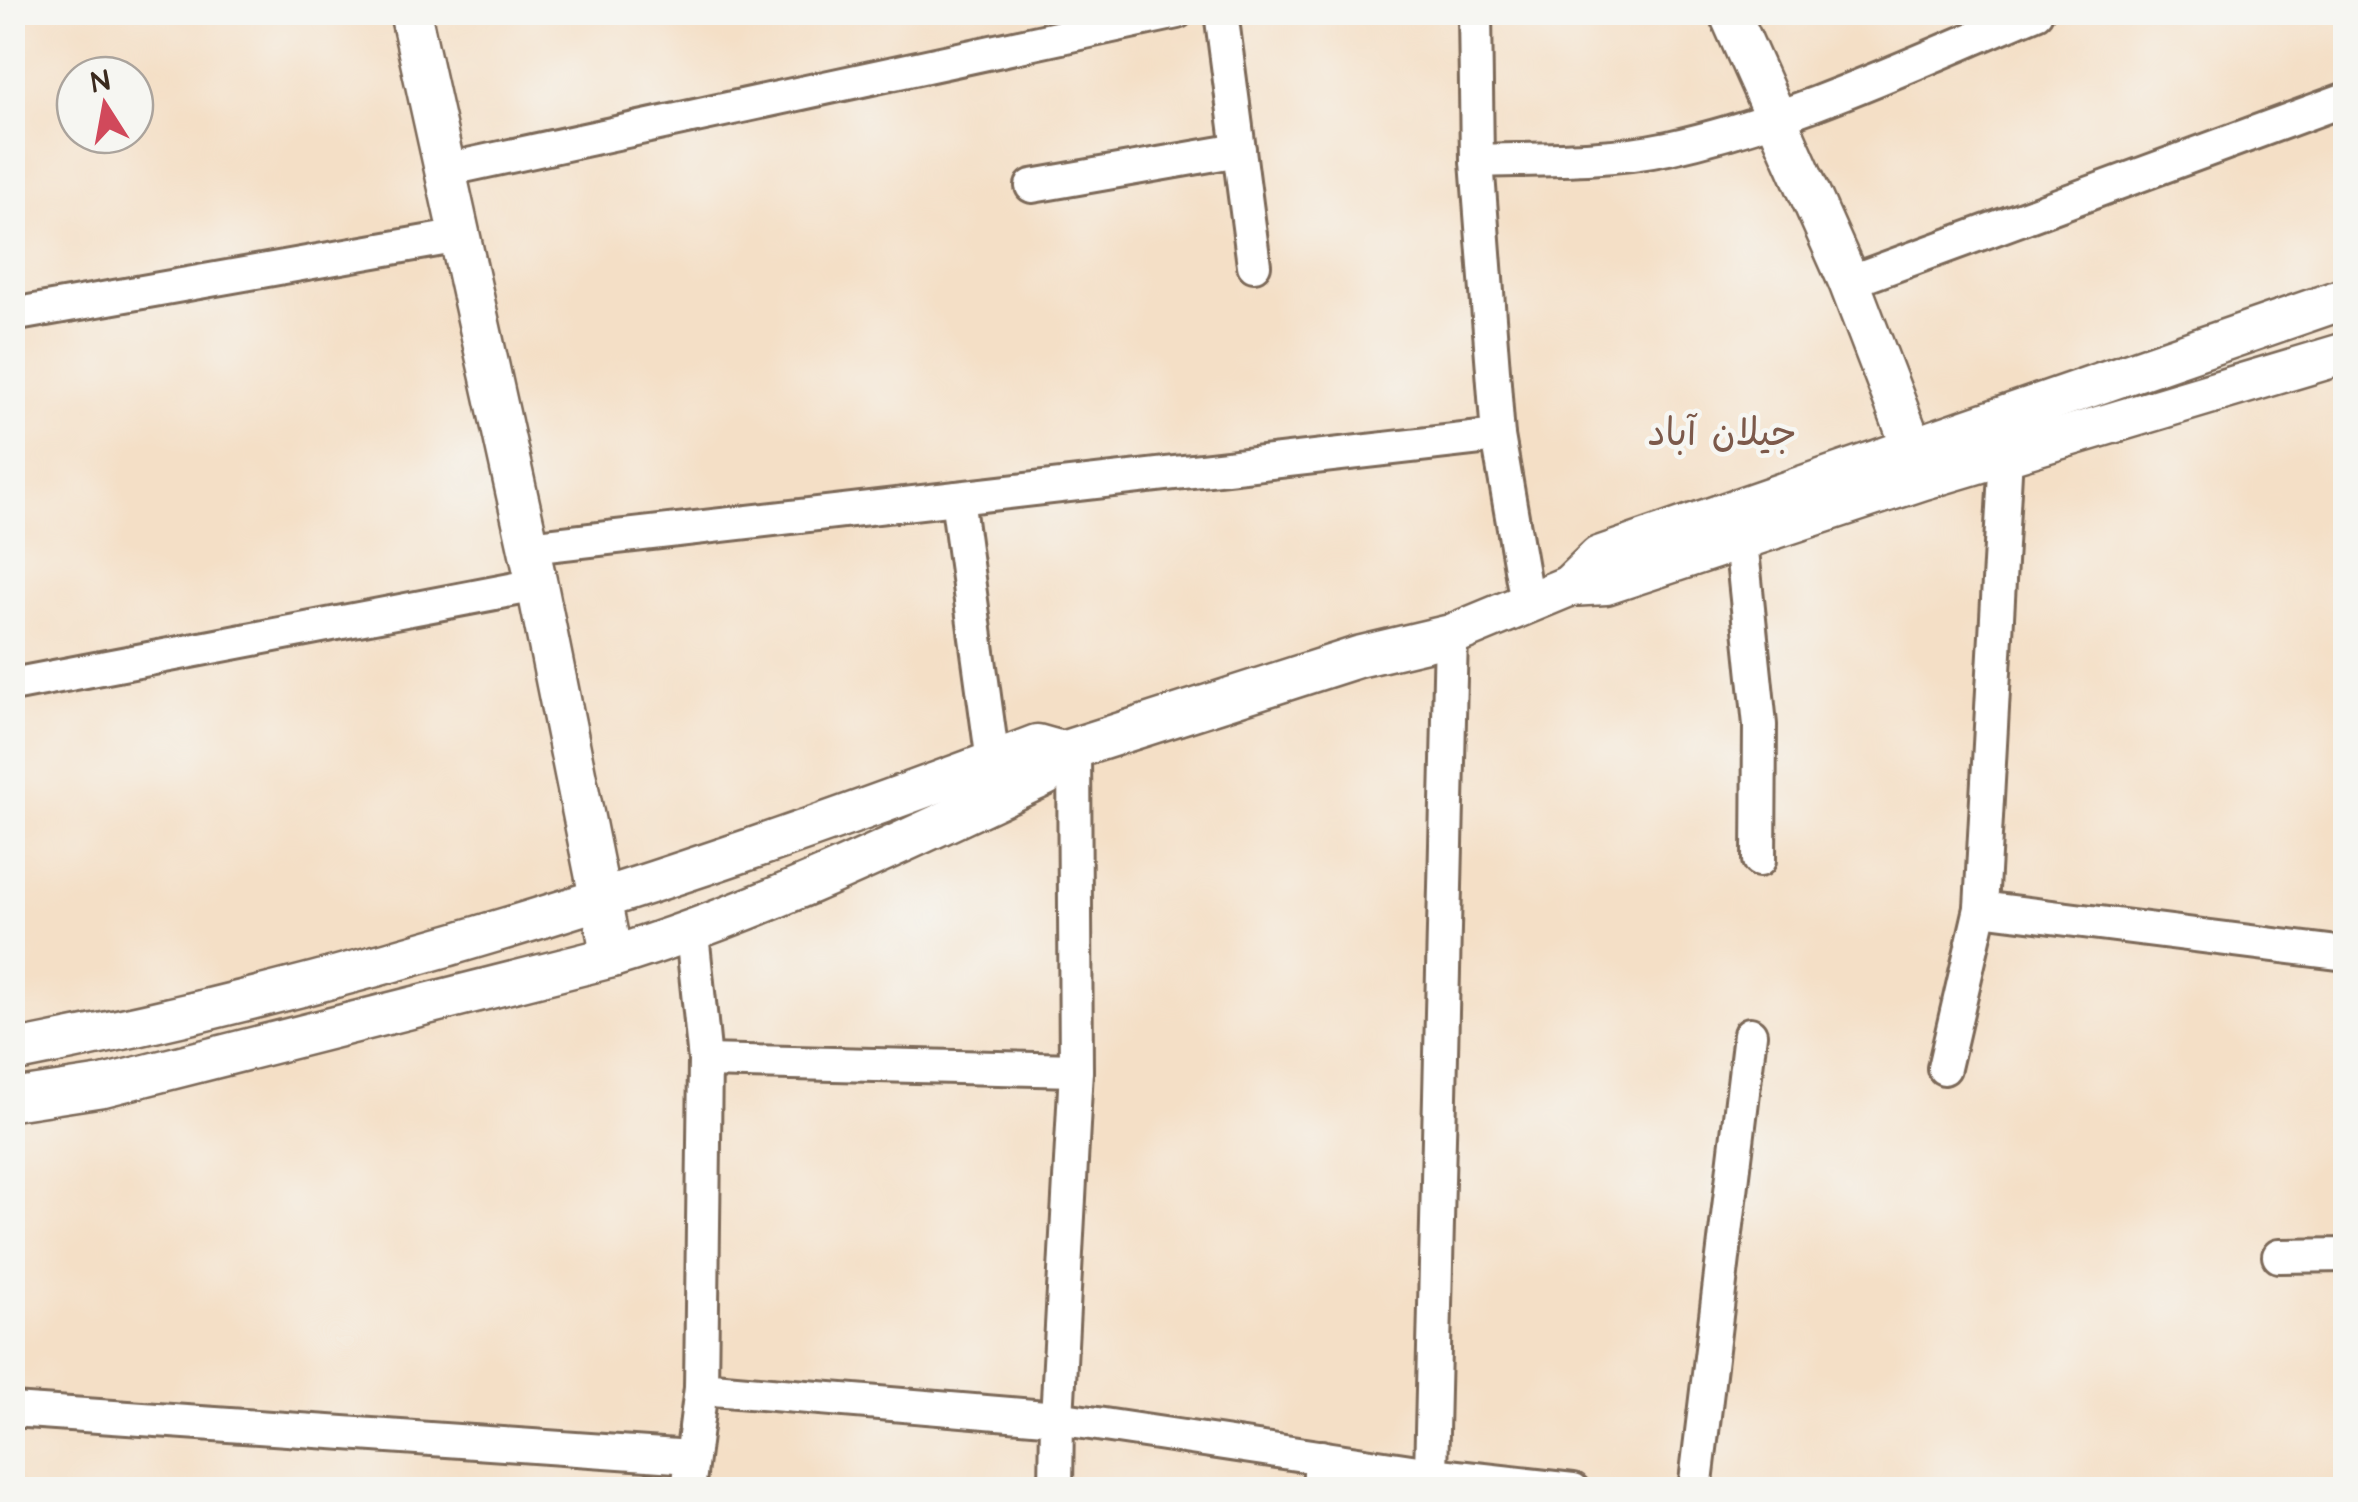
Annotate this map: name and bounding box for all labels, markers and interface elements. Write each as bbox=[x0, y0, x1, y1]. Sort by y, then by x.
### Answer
north arrow bbox=[55, 55, 155, 155]
text: N bbox=[88, 61, 113, 103]
district label: جیلان آباد bbox=[1647, 408, 1797, 460]

